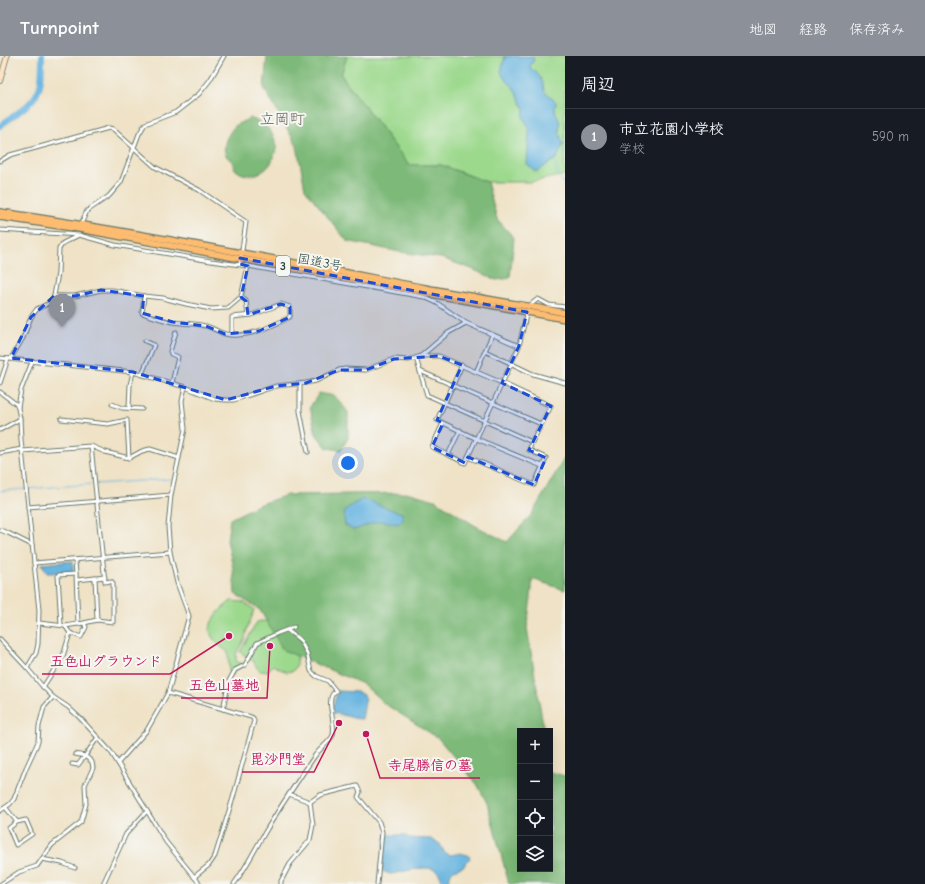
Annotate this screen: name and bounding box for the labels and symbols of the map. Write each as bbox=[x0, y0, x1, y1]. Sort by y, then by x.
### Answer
district label: 立岡町 bbox=[259, 110, 305, 128]
street label: 国道3号 bbox=[296, 251, 344, 273]
road number: 3 bbox=[276, 256, 290, 276]
pin: 1 bbox=[49, 294, 75, 327]
your location bbox=[338, 453, 358, 473]
callout: 五色山グラウンド bbox=[42, 648, 170, 674]
text: 五色山グラウンド bbox=[50, 653, 162, 670]
callout: 五色山墓地 bbox=[181, 672, 267, 698]
text: 五色山墓地 bbox=[189, 677, 259, 694]
callout: 毘沙門堂 bbox=[242, 746, 314, 772]
text: 毘沙門堂 bbox=[250, 751, 306, 768]
callout: 寺尾勝信の墓 bbox=[380, 752, 480, 778]
text: 寺尾勝信の墓 bbox=[388, 757, 472, 774]

